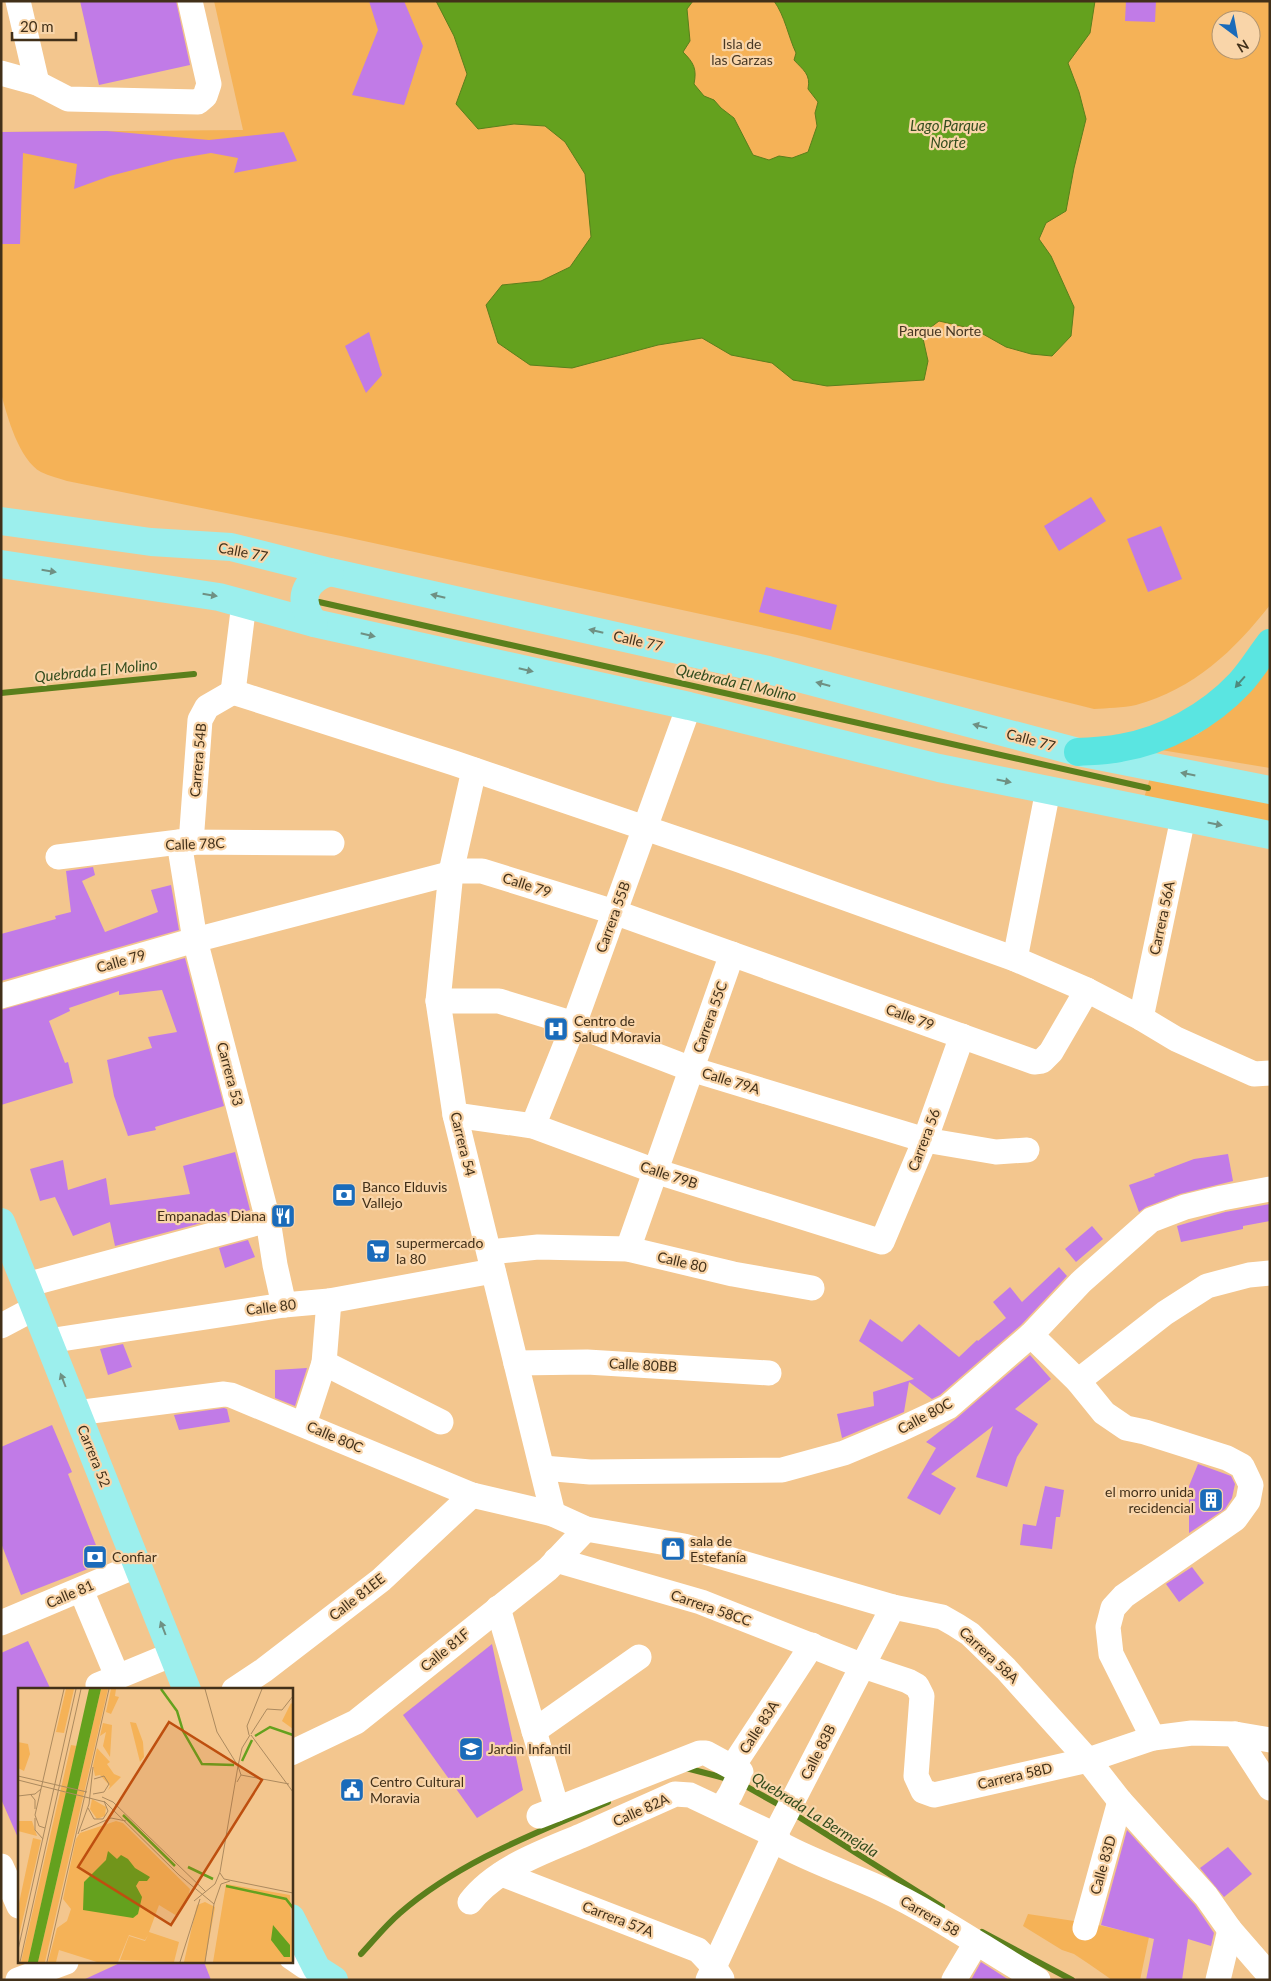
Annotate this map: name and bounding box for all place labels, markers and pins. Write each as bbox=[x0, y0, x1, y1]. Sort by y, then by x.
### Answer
place label: Centro de Salud Moravia bbox=[574, 1012, 661, 1045]
hospital icon: Centro de Salud Moravia bbox=[543, 1016, 569, 1042]
place label: Banco Elduvis Vallejo bbox=[362, 1178, 447, 1211]
bank icon: Banco Elduvis Vallejo bbox=[331, 1182, 357, 1208]
restaurant icon: Empanadas Diana bbox=[270, 1203, 296, 1229]
place label: Empanadas Diana bbox=[157, 1207, 266, 1224]
place label: supermercado la 80 bbox=[396, 1234, 483, 1267]
supermarket icon: supermercado la 80 bbox=[365, 1238, 391, 1264]
place label: el morro unida recidencial bbox=[1105, 1483, 1194, 1516]
building icon: el morro unida recidencial bbox=[1198, 1487, 1224, 1513]
place label: sala de Estefanía bbox=[690, 1532, 746, 1565]
shop icon: sala de Estefanía bbox=[660, 1536, 686, 1562]
bank icon: Confiar bbox=[82, 1544, 108, 1570]
place label: Confiar bbox=[112, 1548, 157, 1565]
school or university icon: Jardin Infantil bbox=[458, 1736, 484, 1762]
place label: Jardin Infantil bbox=[488, 1740, 571, 1757]
place label: Centro Cultural Moravia bbox=[370, 1773, 464, 1806]
public building icon: Centro Cultural Moravia bbox=[339, 1777, 365, 1803]

